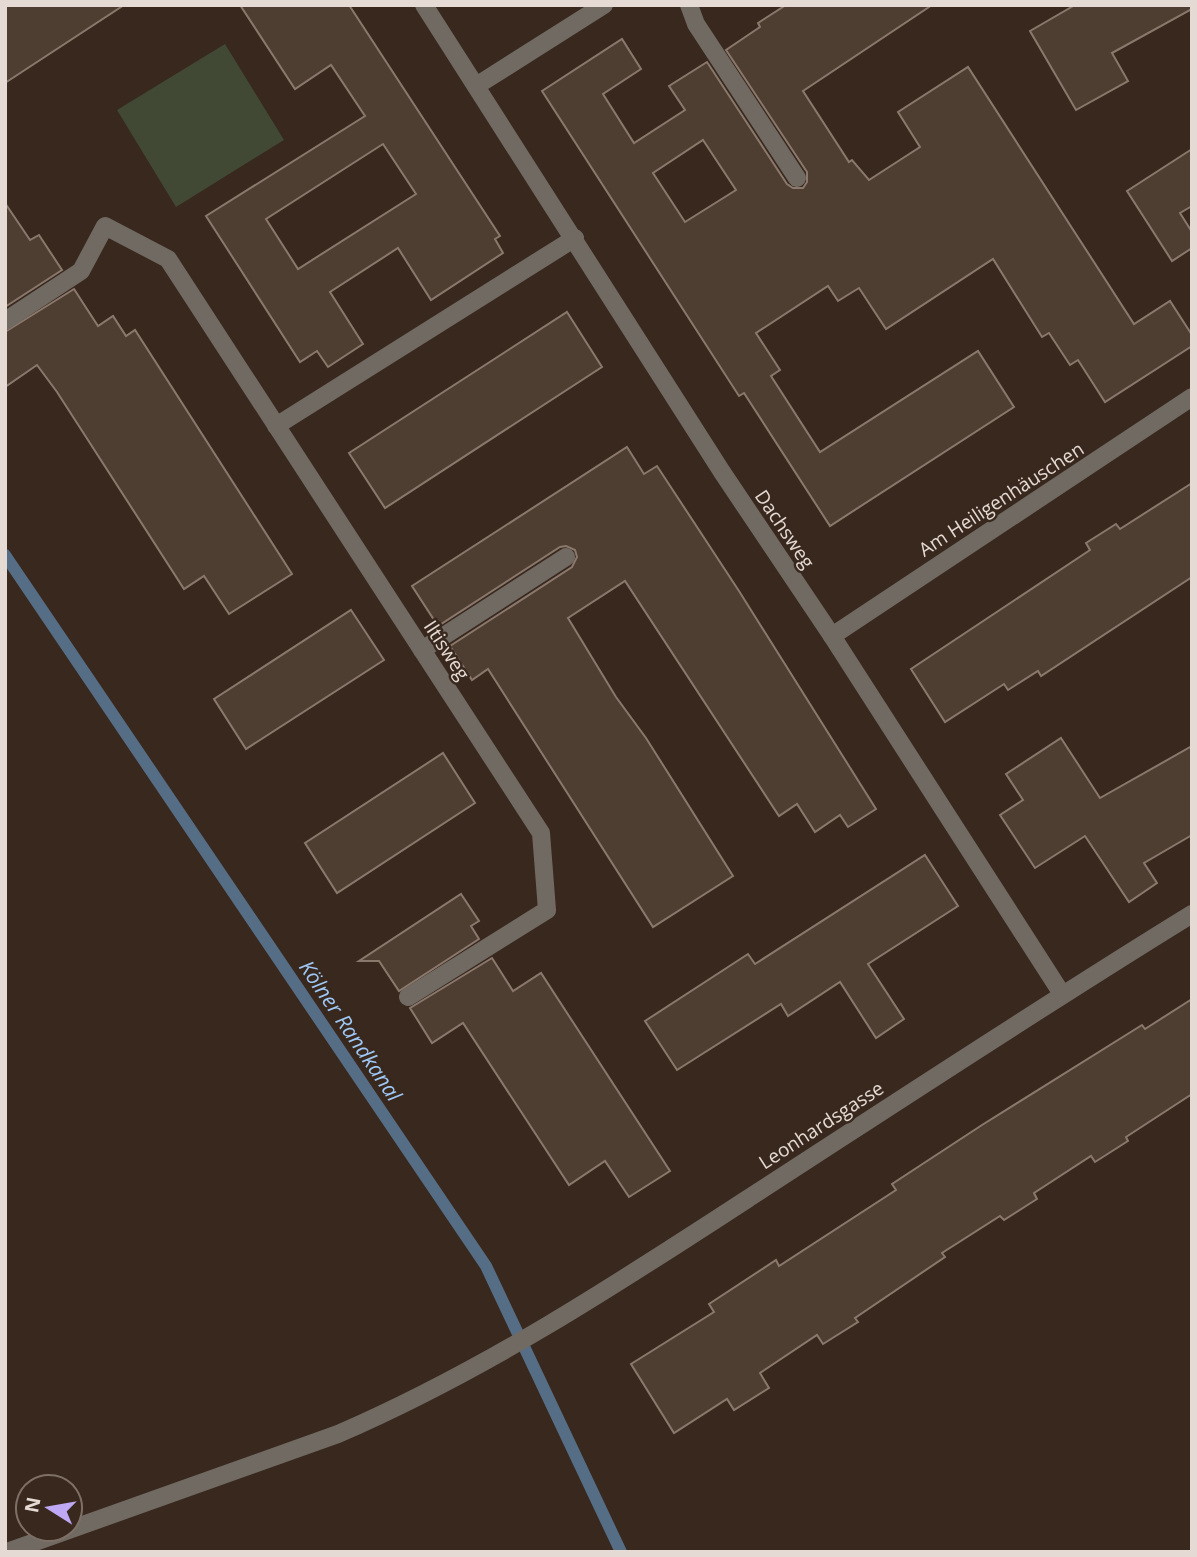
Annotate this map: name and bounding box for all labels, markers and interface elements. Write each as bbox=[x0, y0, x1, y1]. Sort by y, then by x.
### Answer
street label: Am Heiligenhäuschen bbox=[913, 436, 1089, 562]
street label: Dachsweg bbox=[749, 484, 821, 574]
street label: Iltisweg bbox=[418, 615, 476, 685]
water label: Kölner Randkanal bbox=[293, 954, 409, 1107]
street label: Leonhardsgasse bbox=[754, 1075, 888, 1175]
north arrow bbox=[14, 1473, 84, 1543]
text: N bbox=[18, 1495, 47, 1515]

